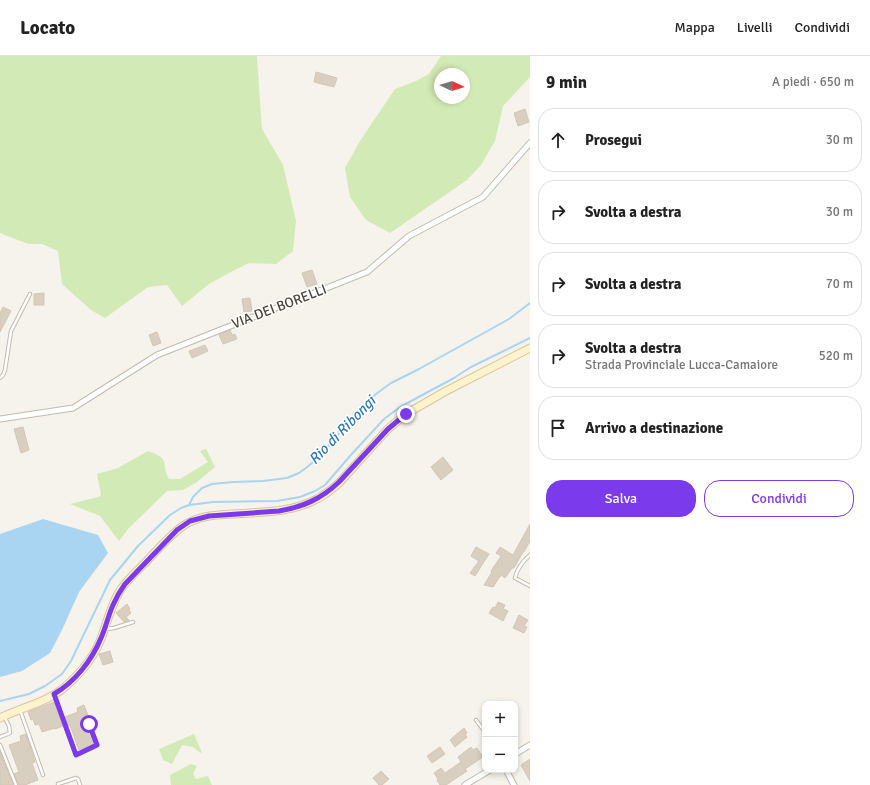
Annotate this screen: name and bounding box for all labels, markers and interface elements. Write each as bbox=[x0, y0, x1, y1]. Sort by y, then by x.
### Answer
text: Locato bbox=[20, 16, 75, 40]
text: Mappa bbox=[675, 19, 715, 36]
text: Livelli bbox=[737, 19, 773, 36]
text: Condividi bbox=[795, 19, 850, 36]
north arrow bbox=[434, 68, 470, 104]
text: 9 min bbox=[546, 72, 587, 93]
text: A piedi · 650 m bbox=[772, 74, 854, 90]
icon: ahead bbox=[547, 129, 569, 151]
text: Prosegui bbox=[585, 131, 642, 149]
text: 30 m bbox=[826, 132, 853, 148]
icon: right bbox=[547, 201, 569, 223]
text: Svolta a destra bbox=[585, 203, 681, 221]
text: 30 m bbox=[826, 204, 853, 220]
icon: right bbox=[547, 273, 569, 295]
text: Svolta a destra bbox=[585, 275, 681, 293]
text: 70 m bbox=[826, 276, 853, 292]
street label: VIA DEI BORELLI bbox=[229, 281, 329, 332]
text: Svolta a destra bbox=[585, 339, 681, 357]
icon: right bbox=[547, 345, 569, 367]
text: 520 m bbox=[819, 348, 853, 364]
text: Strada Provinciale Lucca-Camaiore bbox=[585, 357, 778, 373]
water label: Rio di Ribongi bbox=[305, 391, 380, 468]
route end bbox=[397, 405, 415, 423]
icon: arrive bbox=[547, 417, 569, 439]
text: Arrivo a destinazione bbox=[585, 419, 723, 437]
button: Salva bbox=[546, 480, 696, 517]
button: Condividi bbox=[704, 480, 854, 517]
map controls bbox=[482, 701, 518, 773]
button: + bbox=[482, 701, 518, 737]
route start bbox=[80, 715, 98, 733]
button: − bbox=[482, 737, 518, 773]

